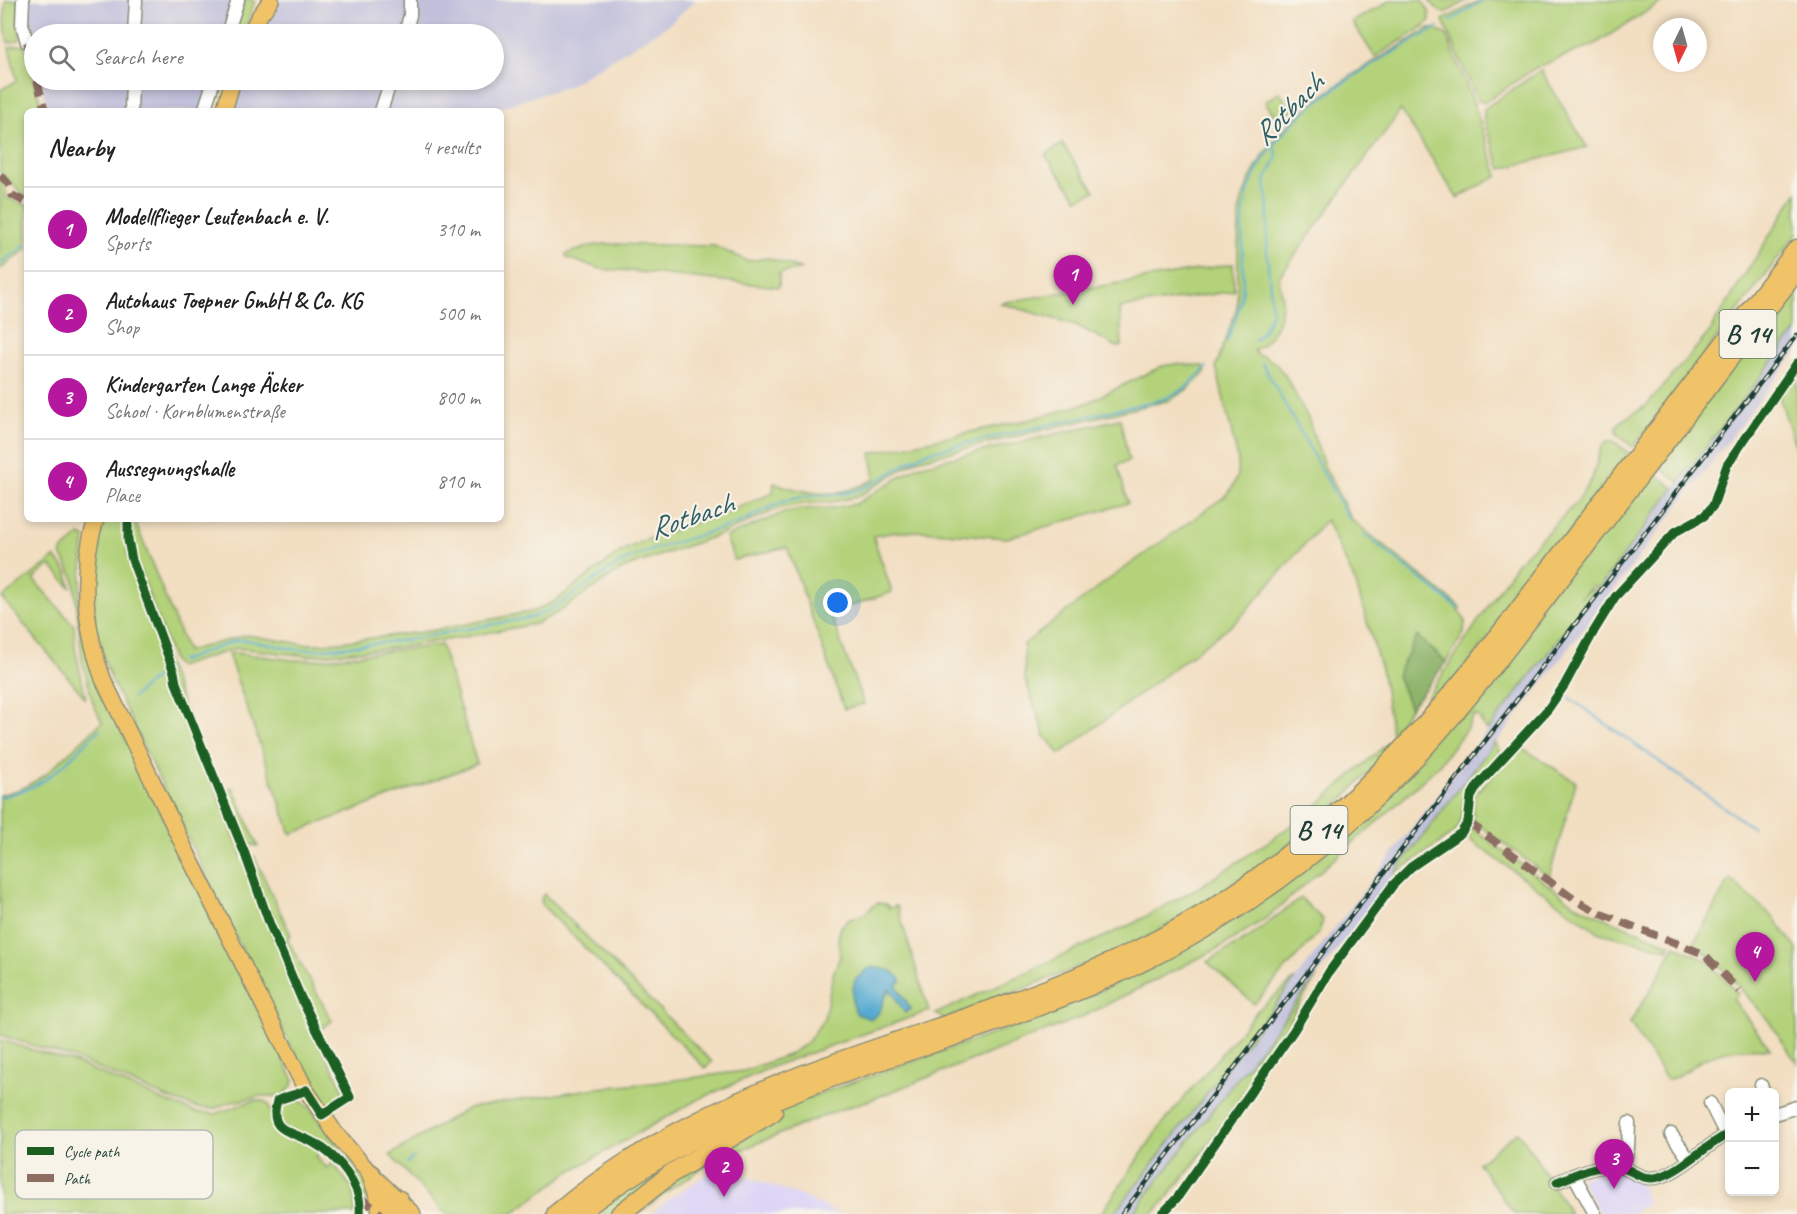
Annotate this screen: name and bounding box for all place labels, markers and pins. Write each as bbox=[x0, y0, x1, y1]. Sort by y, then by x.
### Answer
pin: 1 bbox=[1054, 256, 1092, 305]
pin: 4 bbox=[1736, 932, 1774, 982]
pin: 3 bbox=[1594, 1140, 1634, 1189]
pin: 2 bbox=[704, 1148, 744, 1197]

